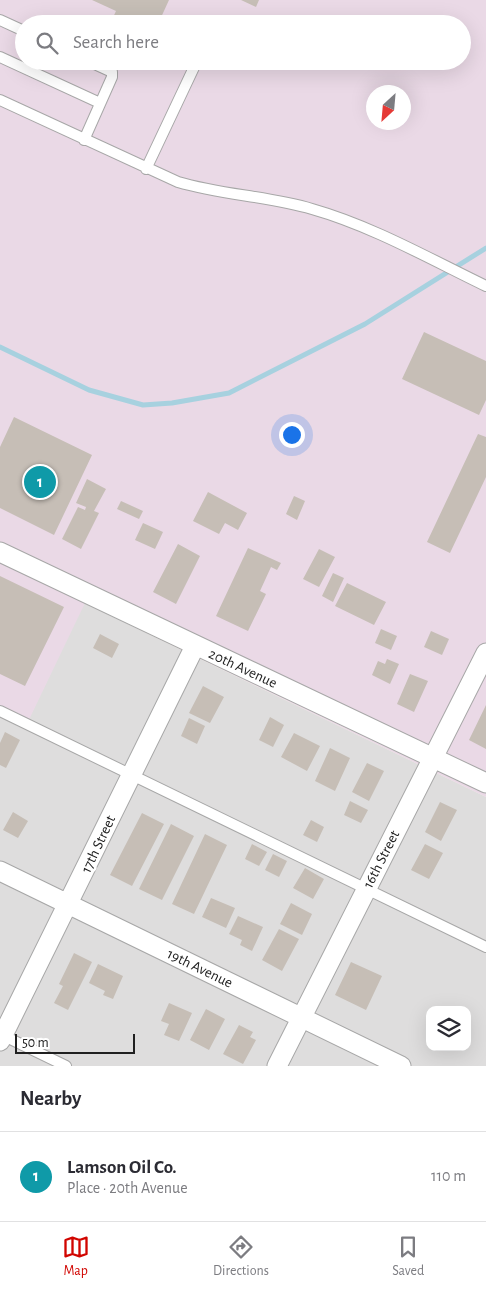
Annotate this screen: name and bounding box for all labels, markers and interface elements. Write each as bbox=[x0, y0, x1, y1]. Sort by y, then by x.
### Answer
search box bbox=[15, 15, 471, 70]
icon: search bbox=[33, 29, 61, 57]
text: Search here bbox=[73, 33, 159, 52]
north arrow bbox=[366, 85, 411, 130]
your location bbox=[279, 422, 305, 448]
pin: 1 bbox=[24, 463, 56, 501]
street label: 20th Avenue bbox=[206, 646, 279, 691]
street label: 17th Street bbox=[79, 813, 118, 875]
street label: 16th Street bbox=[361, 828, 402, 891]
street label: 19th Avenue bbox=[165, 946, 235, 991]
map controls bbox=[426, 1006, 471, 1051]
button: layers bbox=[426, 1006, 471, 1051]
scale bar bbox=[15, 1031, 135, 1054]
text: 50 m bbox=[22, 1036, 49, 1050]
text: Nearby bbox=[20, 1088, 81, 1109]
text: Lamson Oil Co. bbox=[67, 1158, 177, 1177]
text: 1 bbox=[33, 1168, 39, 1184]
text: 110 m bbox=[431, 1168, 466, 1184]
text: Place · 20th Avenue bbox=[67, 1180, 188, 1196]
tab: Map bbox=[62, 1233, 90, 1280]
tab: Directions bbox=[213, 1233, 269, 1280]
tab: Saved bbox=[392, 1233, 424, 1280]

